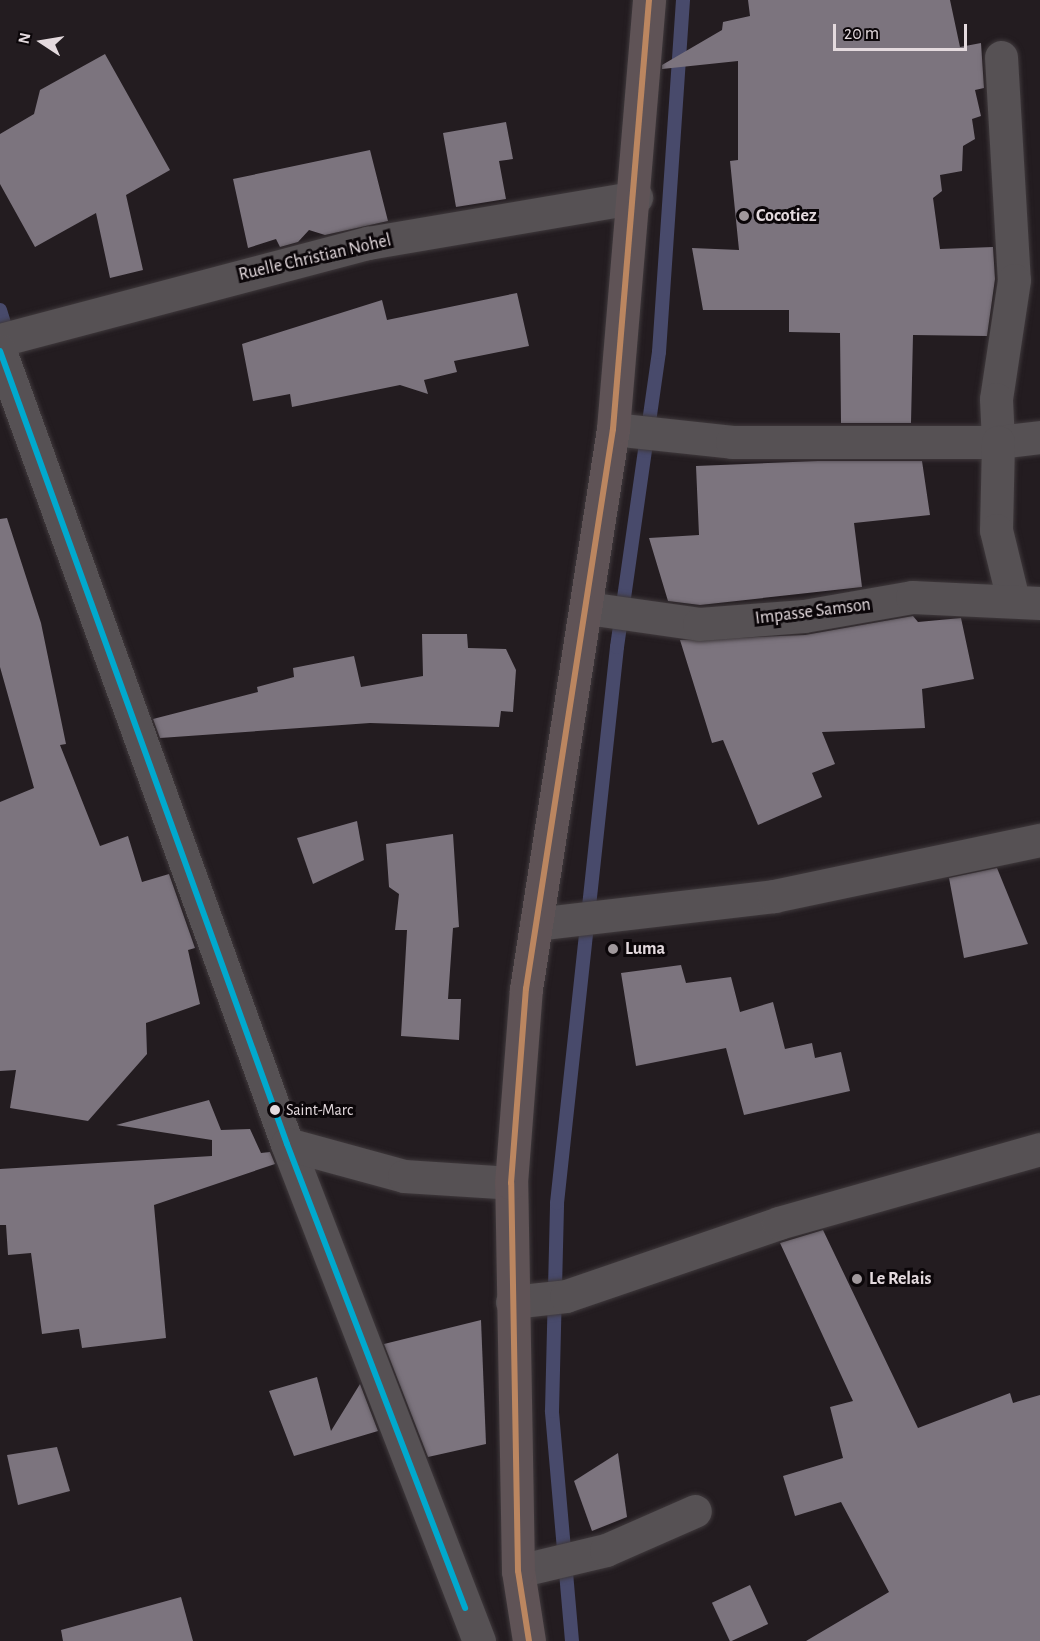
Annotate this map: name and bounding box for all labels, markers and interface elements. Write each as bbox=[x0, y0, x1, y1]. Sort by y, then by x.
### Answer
north arrow bbox=[12, 12, 72, 72]
scale bar bbox=[836, 12, 970, 50]
text: 20 m bbox=[844, 25, 879, 43]
text: N bbox=[15, 31, 33, 45]
place label: Cocotiez bbox=[756, 205, 817, 227]
marker: Cocotiez bbox=[737, 209, 751, 223]
street label: Ruelle Christian Nohel bbox=[237, 230, 393, 286]
street label: Impasse Samson bbox=[754, 594, 872, 630]
place label: Luma bbox=[625, 938, 665, 960]
marker: Luma bbox=[606, 942, 620, 956]
place label: Saint-Marc bbox=[286, 1100, 353, 1120]
marker: Saint-Marc bbox=[269, 1104, 281, 1116]
place label: Le Relais bbox=[869, 1268, 931, 1290]
marker: Le Relais bbox=[850, 1272, 864, 1286]

